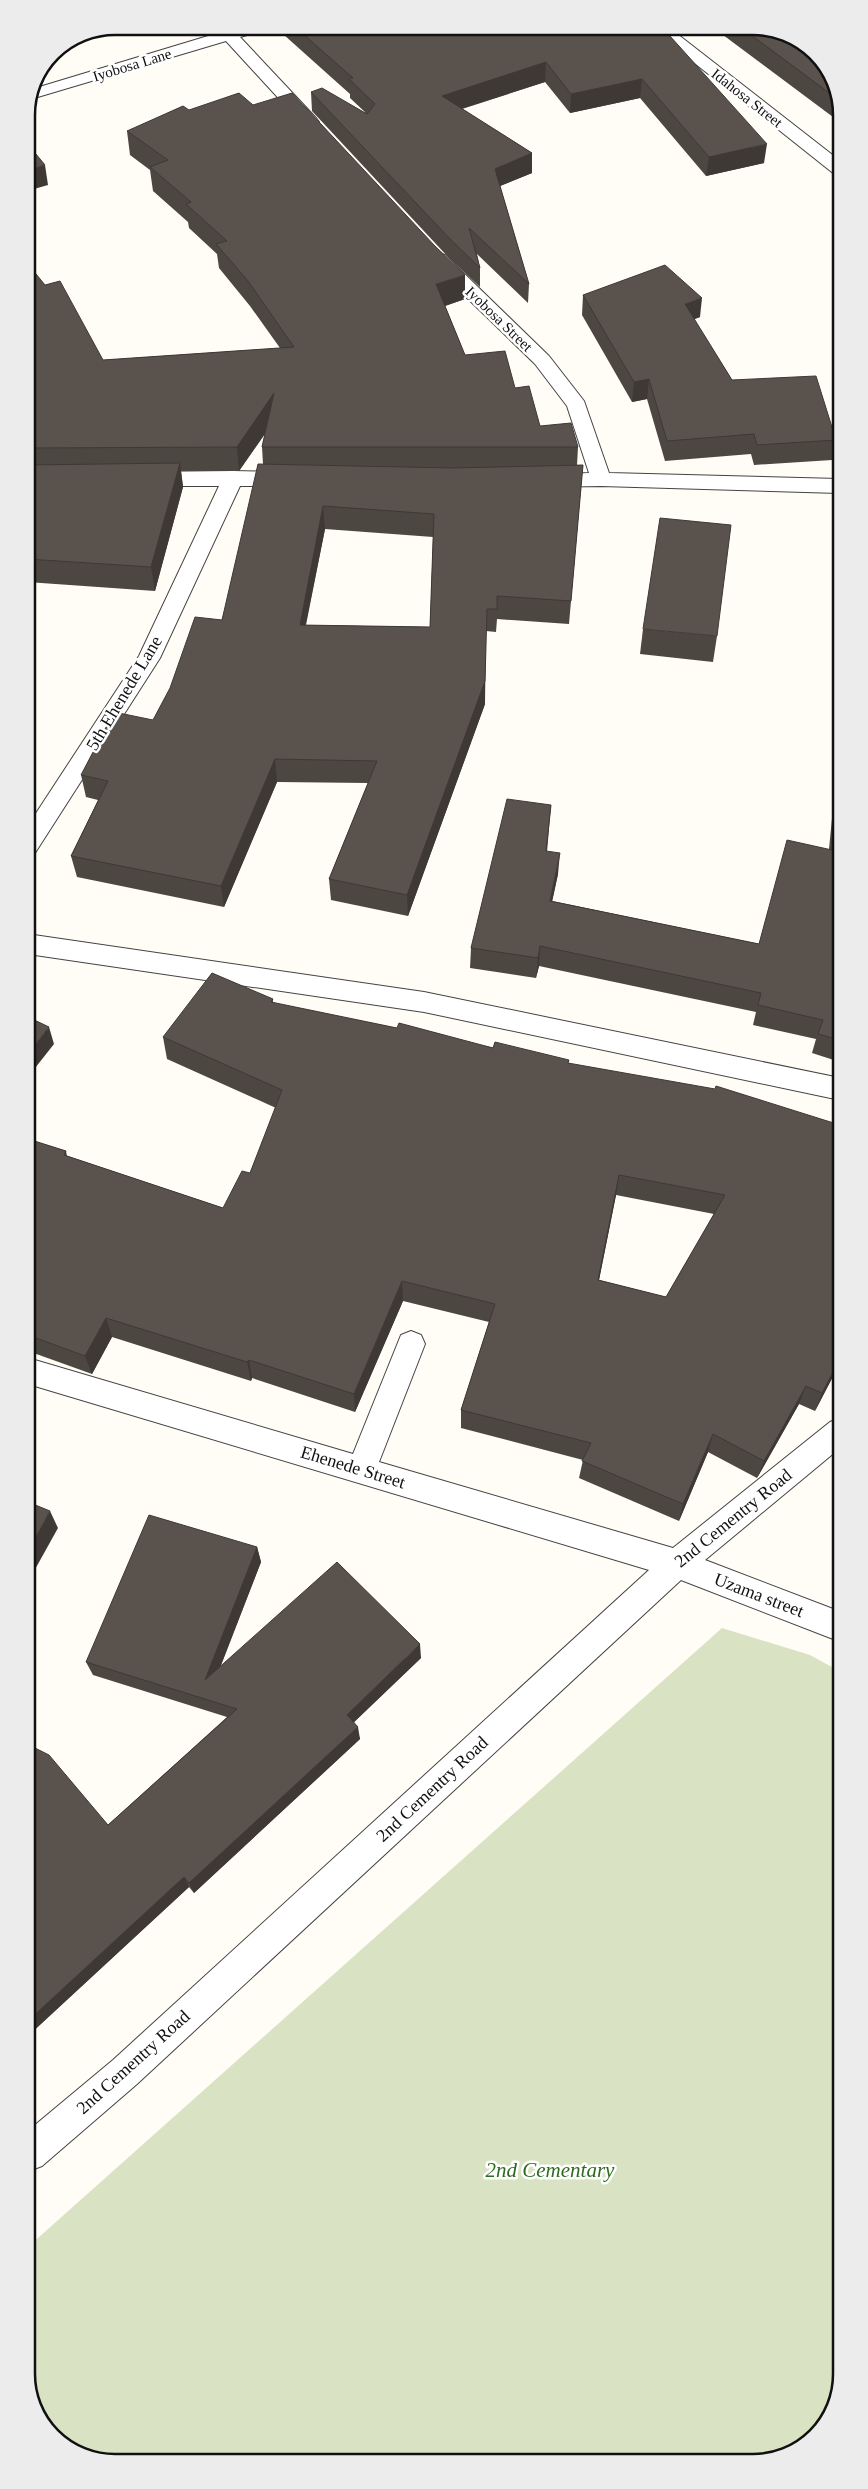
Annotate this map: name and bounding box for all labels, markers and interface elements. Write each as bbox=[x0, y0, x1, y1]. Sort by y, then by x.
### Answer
street label: Iyobosa Lane bbox=[91, 45, 174, 85]
street label: Idahosa Street bbox=[708, 65, 786, 131]
street label: Iyobosa Street bbox=[462, 283, 536, 355]
street label: 5th Ehenede Lane bbox=[82, 632, 166, 754]
street label: Ehenede Street bbox=[298, 1442, 408, 1492]
street label: 2nd Cementry Road bbox=[670, 1465, 796, 1571]
street label: Uzama street bbox=[711, 1569, 807, 1621]
street label: 2nd Cementry Road bbox=[372, 1732, 492, 1846]
street label: 2nd Cementry Road bbox=[72, 2006, 194, 2118]
park label: 2nd Cementary bbox=[486, 2158, 615, 2182]

